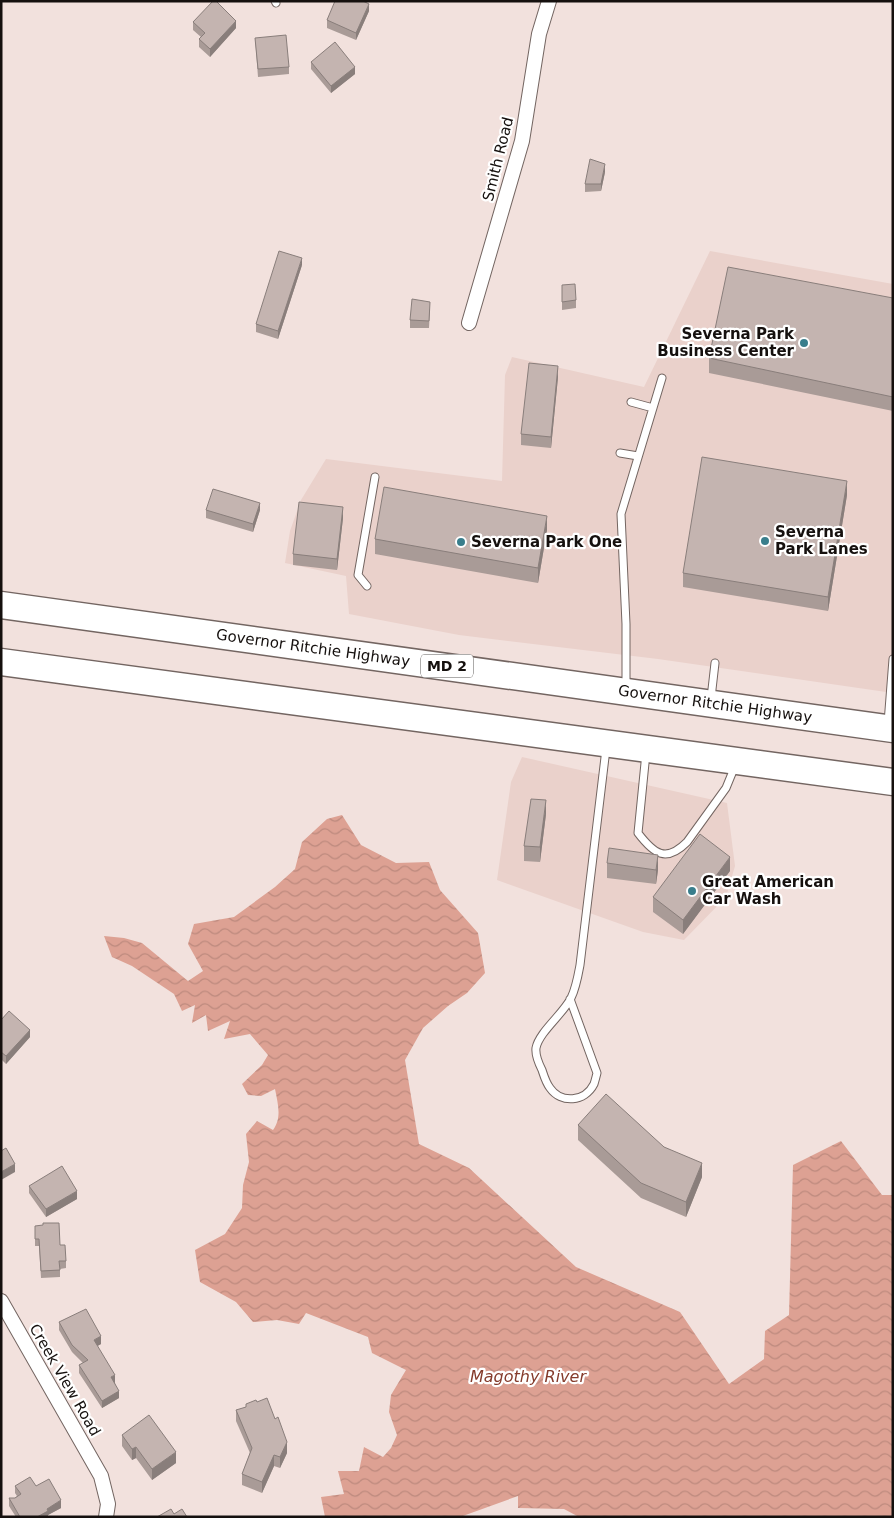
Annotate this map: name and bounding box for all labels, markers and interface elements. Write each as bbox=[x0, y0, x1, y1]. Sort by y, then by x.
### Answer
street label: Smith Road bbox=[479, 115, 517, 203]
place label: Severna Park Business Center bbox=[657, 325, 795, 360]
marker: Severna Park Business Center bbox=[798, 337, 810, 349]
place label: Severna Park Lanes bbox=[775, 523, 868, 558]
place label: Severna Park One bbox=[471, 533, 622, 551]
marker: Severna Park Lanes bbox=[759, 535, 771, 547]
marker: Severna Park One bbox=[455, 536, 467, 548]
street label: Governor Ritchie Highway bbox=[215, 625, 411, 671]
road number: MD 2 bbox=[421, 654, 473, 678]
street label: Governor Ritchie Highway bbox=[617, 681, 813, 727]
place label: Great American Car Wash bbox=[702, 873, 834, 908]
marker: Great American Car Wash bbox=[686, 885, 698, 897]
street label: Creek View Road bbox=[26, 1321, 104, 1439]
water label: Magothy River bbox=[470, 1367, 587, 1386]

